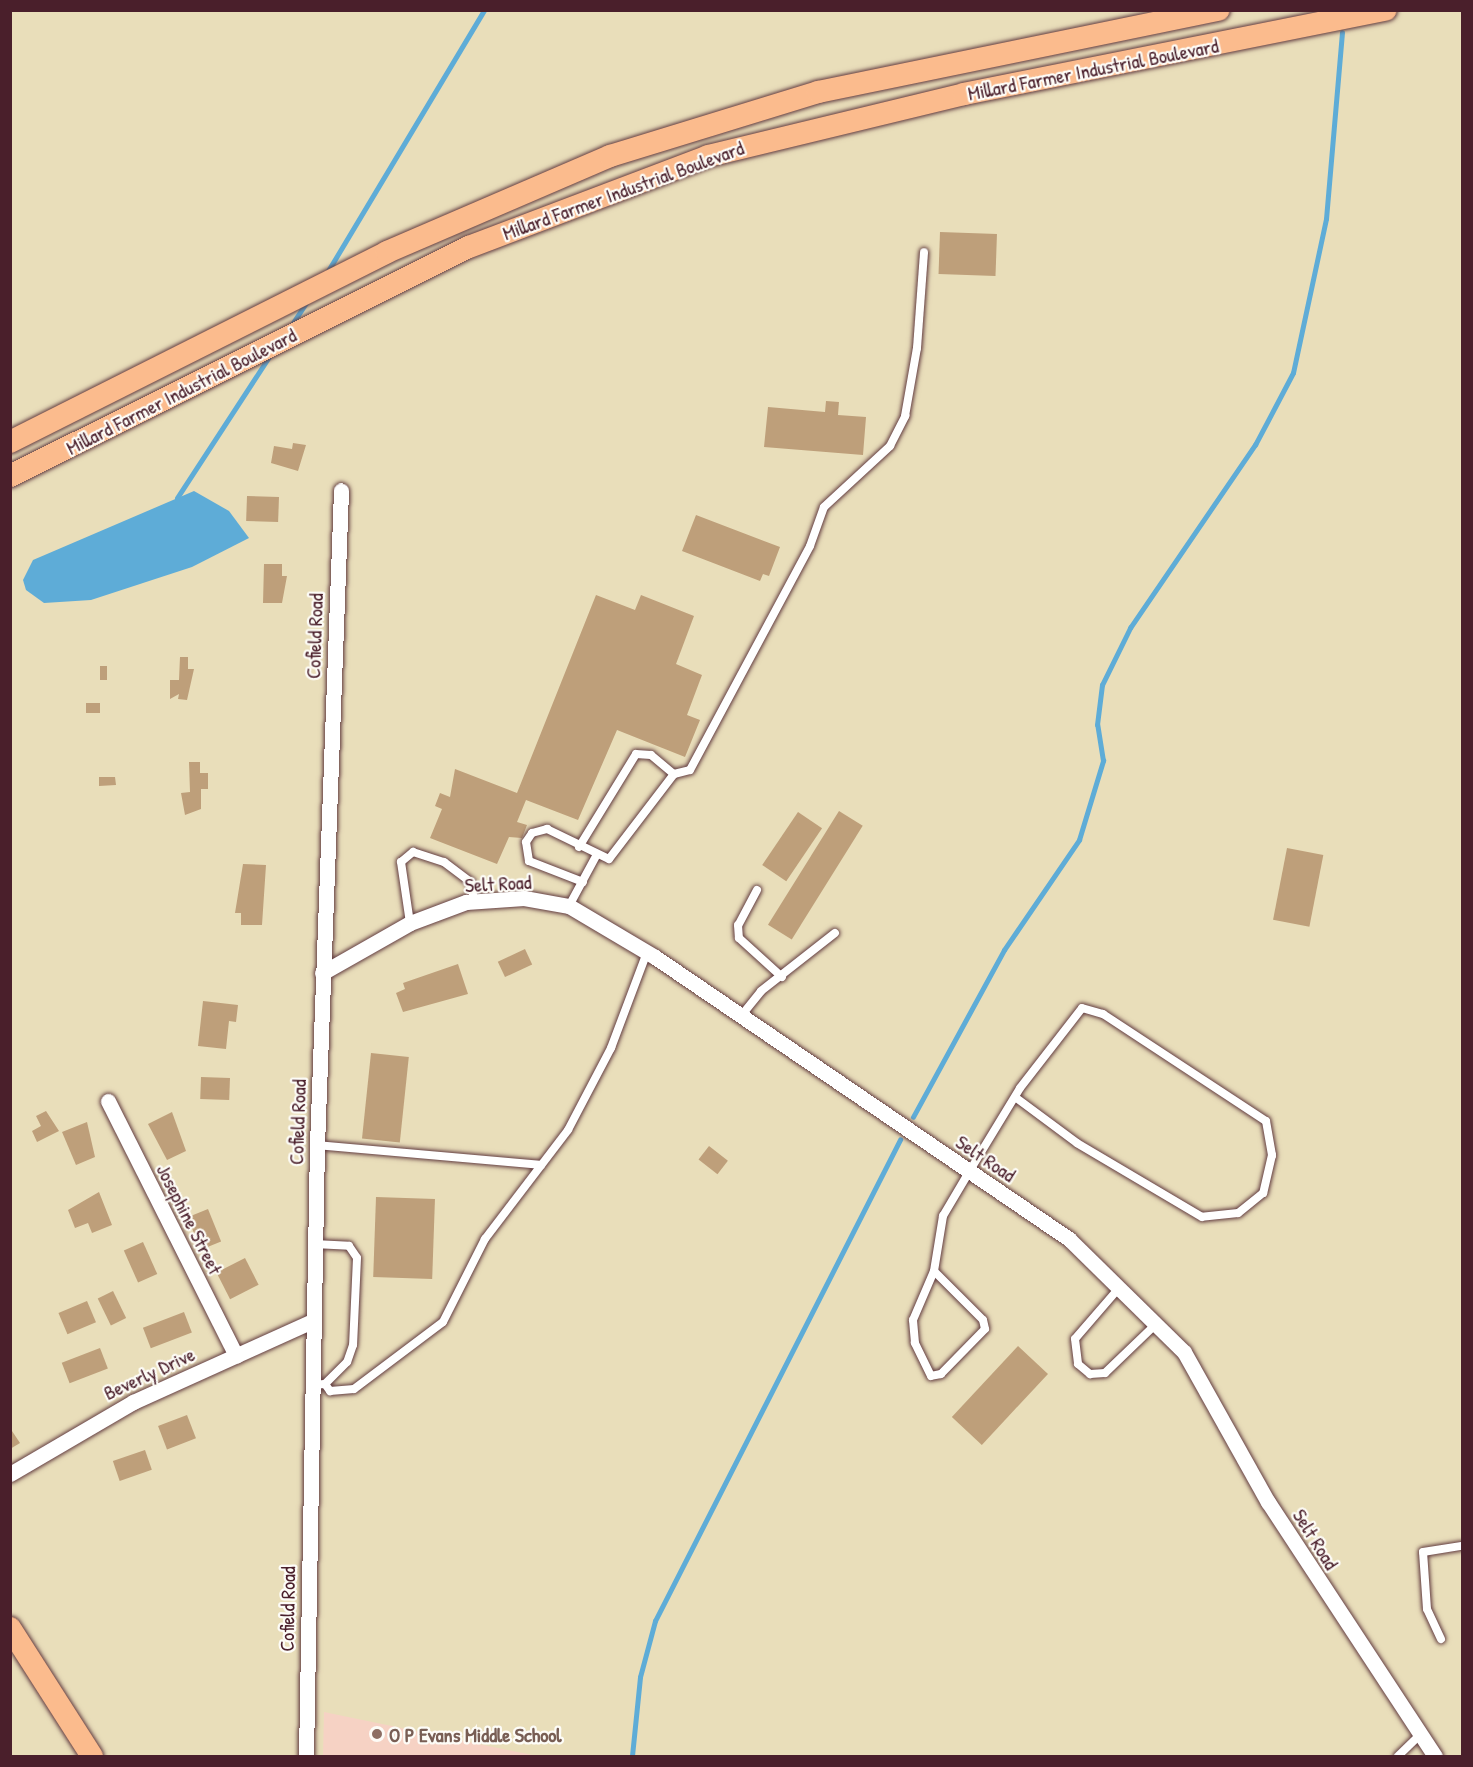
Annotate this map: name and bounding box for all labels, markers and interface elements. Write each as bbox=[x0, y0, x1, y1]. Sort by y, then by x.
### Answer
street label: Millard Farmer Industrial Boulevard bbox=[966, 33, 1220, 105]
street label: Millard Farmer Industrial Boulevard bbox=[499, 135, 747, 245]
street label: Millard Farmer Industrial Boulevard bbox=[62, 322, 300, 460]
street label: Cofield Road bbox=[301, 593, 327, 679]
street label: Selt Road bbox=[464, 869, 532, 897]
street label: Cofield Road bbox=[284, 1079, 310, 1165]
street label: Selt Road bbox=[952, 1129, 1020, 1187]
street label: Josephine Street bbox=[152, 1160, 228, 1278]
street label: Beverly Drive bbox=[100, 1341, 198, 1405]
street label: Selt Road bbox=[1288, 1504, 1344, 1574]
street label: Cofield Road bbox=[274, 1566, 300, 1652]
place label: O P Evans Middle School bbox=[389, 1722, 562, 1746]
marker: O P Evans Middle School bbox=[370, 1727, 384, 1741]

